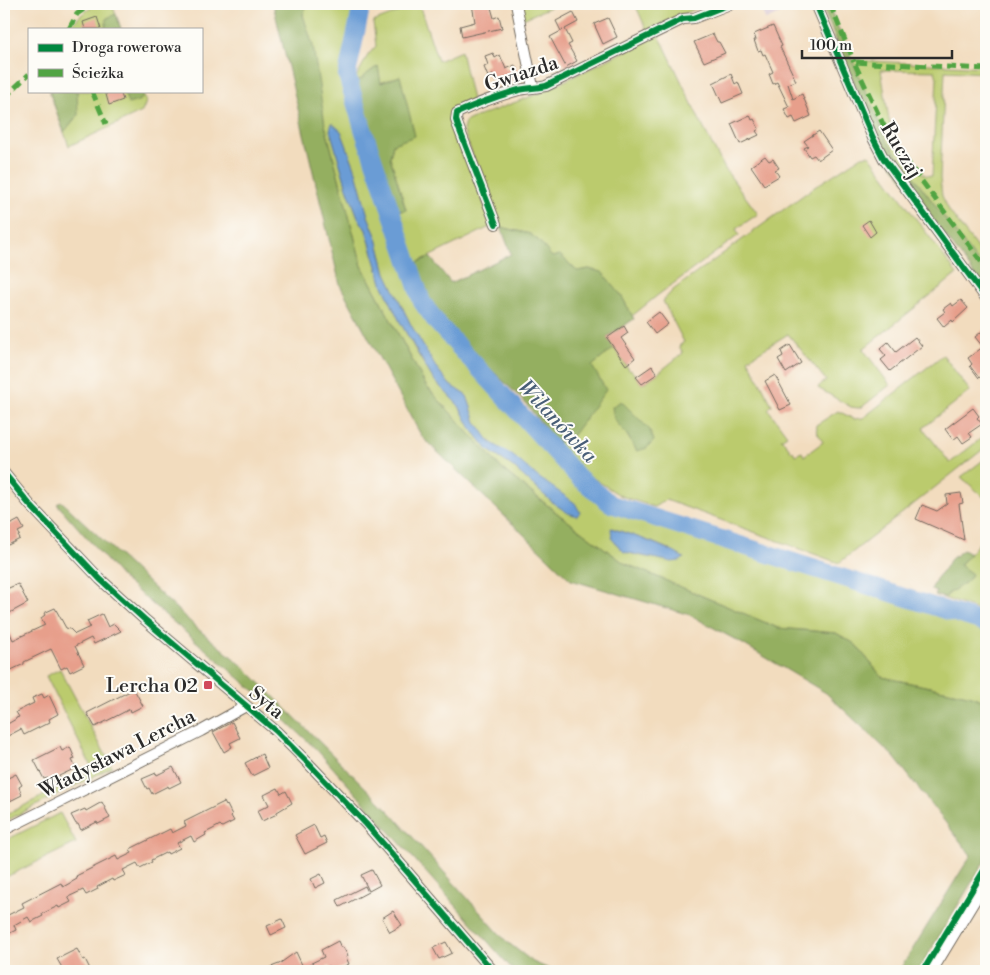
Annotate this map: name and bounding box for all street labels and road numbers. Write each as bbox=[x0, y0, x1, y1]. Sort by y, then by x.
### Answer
street label: Gwiazda bbox=[481, 50, 562, 98]
street label: Ruczaj bbox=[874, 118, 927, 184]
street label: Syta bbox=[243, 681, 289, 726]
street label: Władysława Lercha bbox=[34, 704, 201, 805]

